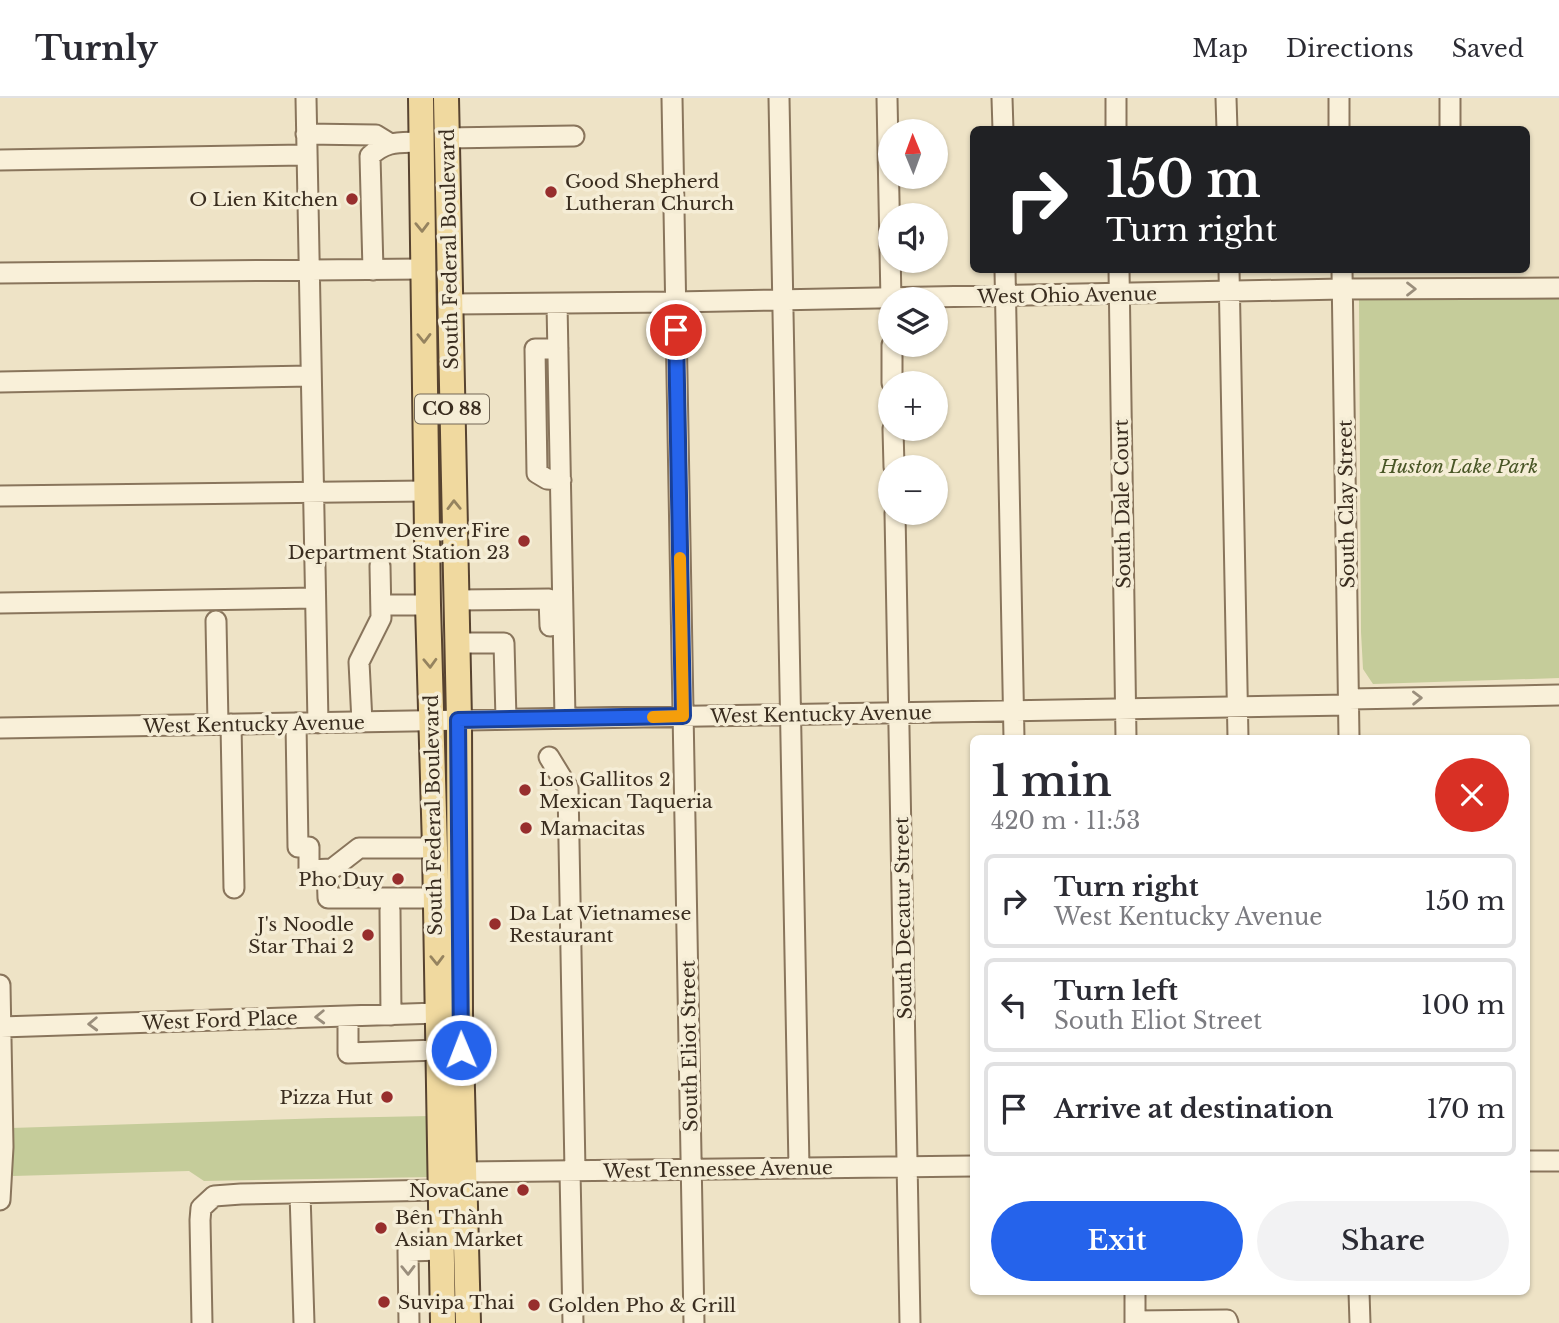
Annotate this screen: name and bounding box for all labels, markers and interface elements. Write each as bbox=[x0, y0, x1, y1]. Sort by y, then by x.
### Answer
text: Turnly bbox=[35, 28, 158, 69]
text: Map bbox=[1192, 34, 1248, 63]
text: Directions bbox=[1286, 34, 1414, 63]
text: Saved bbox=[1452, 34, 1524, 63]
north arrow bbox=[878, 119, 948, 189]
map controls bbox=[878, 119, 948, 525]
street label: South Federal Boulevard bbox=[436, 128, 463, 370]
text: 150 m bbox=[1106, 149, 1261, 210]
icon: right bbox=[991, 154, 1082, 245]
place label: Good Shepherd Lutheran Church bbox=[565, 170, 734, 215]
marker: Good Shepherd Lutheran Church bbox=[543, 184, 559, 200]
place label: O Lien Kitchen bbox=[189, 188, 338, 211]
marker: O Lien Kitchen bbox=[344, 191, 360, 207]
button: sound bbox=[878, 203, 948, 273]
text: Turn right bbox=[1106, 210, 1277, 250]
one-way arrow bbox=[415, 222, 430, 233]
one-way arrow bbox=[1406, 281, 1416, 297]
street label: West Ohio Avenue bbox=[976, 282, 1157, 309]
button: layers bbox=[878, 287, 948, 357]
pin bbox=[646, 300, 706, 360]
icon: arrive bbox=[657, 311, 695, 349]
one-way arrow bbox=[416, 333, 432, 343]
button: + bbox=[878, 371, 948, 441]
road number: CO 88 bbox=[415, 394, 489, 424]
street label: South Dale Court bbox=[1110, 418, 1135, 589]
street label: South Clay Street bbox=[1334, 419, 1359, 589]
button: − bbox=[878, 455, 948, 525]
park label: Huston Lake Park bbox=[1379, 455, 1538, 478]
one-way arrow bbox=[446, 499, 462, 510]
place label: Denver Fire Department Station 23 bbox=[288, 519, 510, 564]
marker: Denver Fire Department Station 23 bbox=[516, 533, 532, 549]
one-way arrow bbox=[422, 657, 437, 668]
one-way arrow bbox=[1412, 690, 1423, 706]
street label: South Federal Boulevard bbox=[420, 694, 447, 936]
street label: West Kentucky Avenue bbox=[709, 701, 932, 728]
street label: West Kentucky Avenue bbox=[142, 711, 365, 738]
text: 1 min bbox=[991, 755, 1112, 807]
button: close bbox=[1435, 758, 1509, 832]
place label: Los Gallitos 2 Mexican Taqueria bbox=[539, 768, 713, 813]
marker: Los Gallitos 2 Mexican Taqueria bbox=[517, 782, 533, 798]
text: 420 m · 11:53 bbox=[991, 807, 1140, 835]
street label: South Decatur Street bbox=[890, 816, 917, 1019]
place label: Mamacitas bbox=[540, 817, 645, 840]
marker: Mamacitas bbox=[518, 820, 534, 836]
place label: Pho Duy bbox=[298, 868, 384, 891]
marker: Pho Duy bbox=[390, 871, 406, 887]
text: Turn right bbox=[1054, 871, 1199, 903]
icon: right bbox=[995, 882, 1033, 920]
text: 150 m bbox=[1425, 885, 1505, 917]
place label: Da Lat Vietnamese Restaurant bbox=[509, 902, 691, 947]
text: West Kentucky Avenue bbox=[1054, 903, 1323, 931]
place label: J's Noodle Star Thai 2 bbox=[248, 913, 354, 958]
marker: Da Lat Vietnamese Restaurant bbox=[487, 916, 503, 932]
marker: J's Noodle Star Thai 2 bbox=[360, 927, 376, 943]
one-way arrow bbox=[429, 955, 444, 966]
street label: South Eliot Street bbox=[676, 959, 702, 1132]
text: Turn left bbox=[1054, 975, 1178, 1007]
icon: left bbox=[995, 986, 1033, 1024]
text: 100 m bbox=[1421, 989, 1505, 1021]
street label: West Ford Place bbox=[141, 1006, 298, 1035]
text: South Eliot Street bbox=[1054, 1007, 1262, 1035]
one-way arrow bbox=[315, 1010, 326, 1025]
position arrow bbox=[424, 1013, 498, 1087]
one-way arrow bbox=[87, 1016, 98, 1032]
place label: Pizza Hut bbox=[279, 1086, 374, 1109]
marker: Pizza Hut bbox=[379, 1089, 395, 1105]
icon: arrive bbox=[995, 1090, 1033, 1128]
text: Arrive at destination bbox=[1054, 1093, 1334, 1125]
text: 170 m bbox=[1426, 1093, 1505, 1125]
street label: West Tennessee Avenue bbox=[602, 1156, 833, 1183]
place label: NovaCane bbox=[409, 1179, 509, 1202]
marker: NovaCane bbox=[515, 1182, 531, 1198]
button: Exit bbox=[991, 1201, 1243, 1281]
button: Share bbox=[1257, 1201, 1509, 1281]
place label: Bên Thành Asian Market bbox=[394, 1206, 524, 1251]
marker: Bên Thành Asian Market bbox=[373, 1220, 389, 1236]
one-way arrow bbox=[400, 1265, 416, 1275]
place label: Suvipa Thai bbox=[398, 1291, 515, 1314]
marker: Suvipa Thai bbox=[376, 1294, 392, 1310]
place label: Golden Pho & Grill bbox=[548, 1294, 736, 1317]
marker: Golden Pho & Grill bbox=[526, 1297, 542, 1313]

